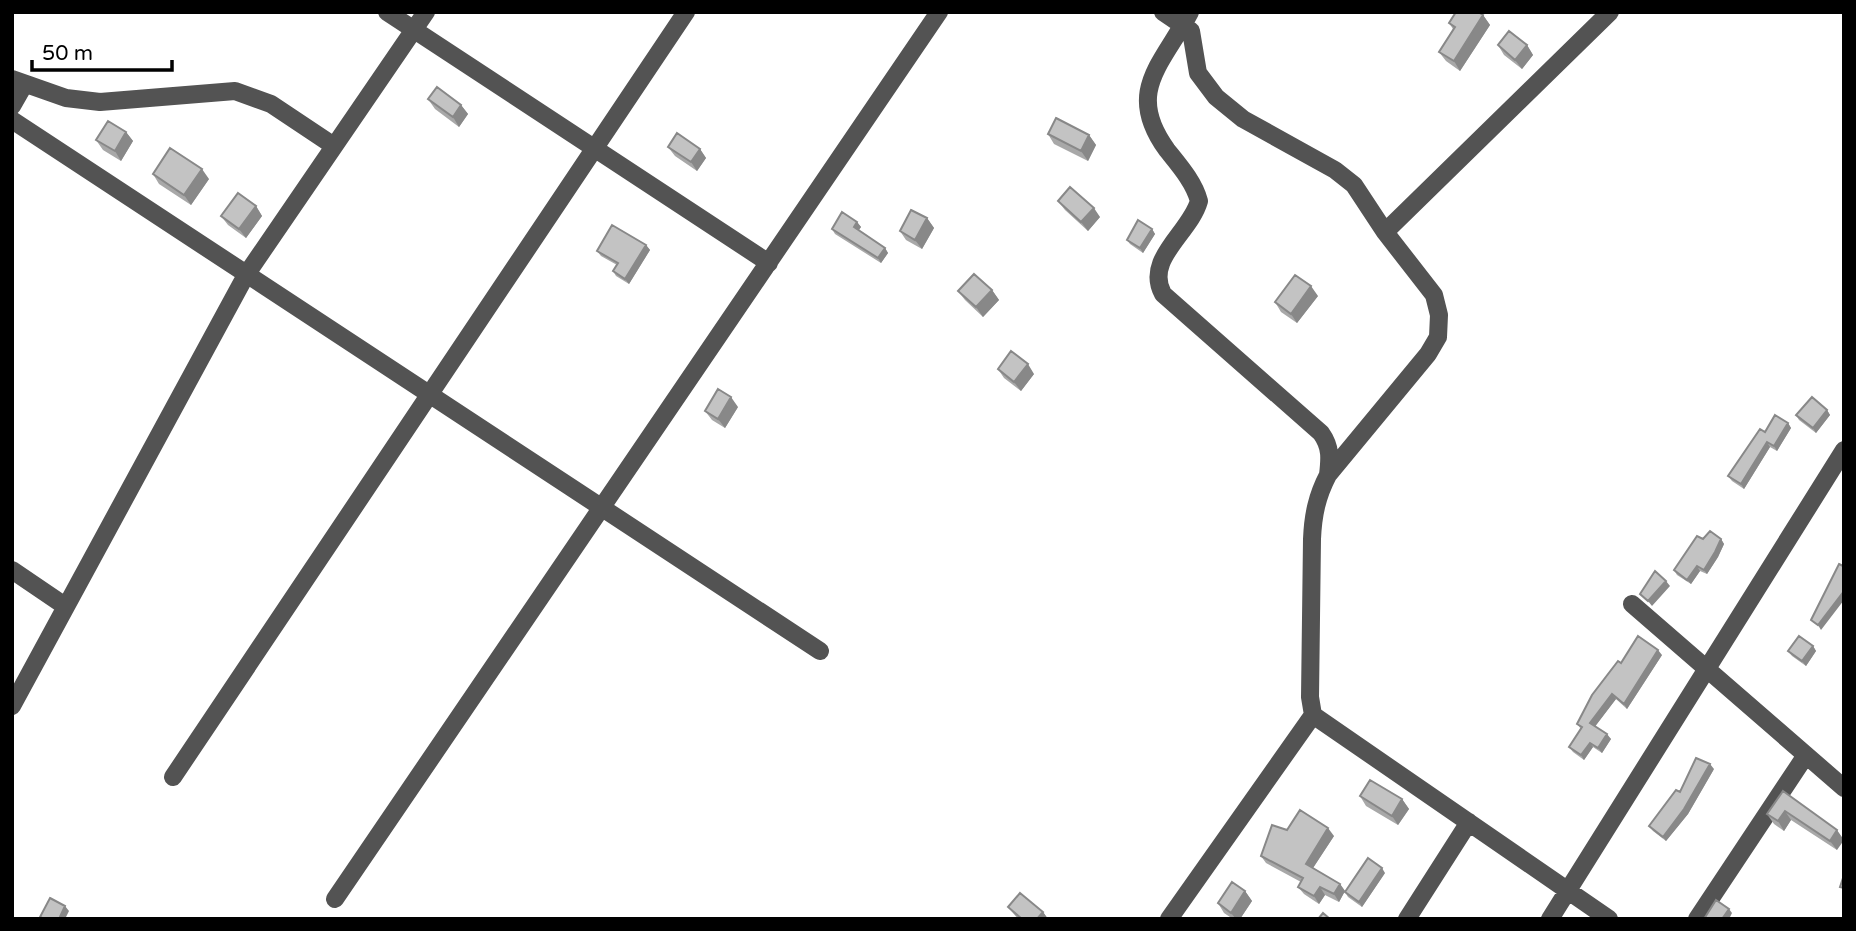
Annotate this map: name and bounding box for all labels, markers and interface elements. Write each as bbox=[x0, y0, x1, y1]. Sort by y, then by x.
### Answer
scale bar bbox=[32, 28, 172, 72]
text: 50 m bbox=[42, 41, 93, 66]

